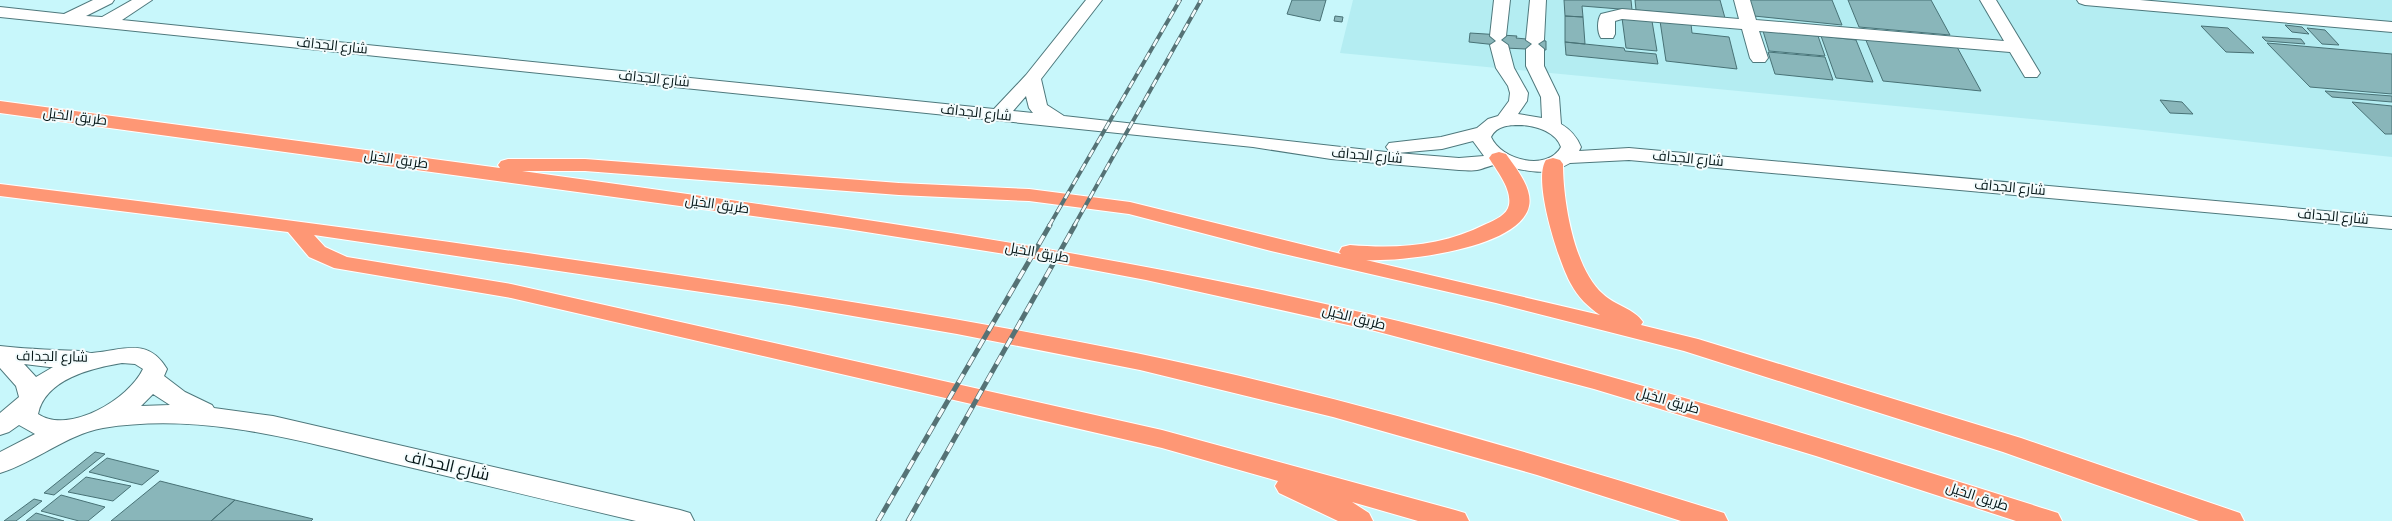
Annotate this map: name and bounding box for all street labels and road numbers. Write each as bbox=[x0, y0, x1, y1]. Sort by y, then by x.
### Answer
street label: شارع الجداف bbox=[295, 32, 369, 60]
street label: شارع الجداف bbox=[617, 65, 691, 93]
street label: شارع الجداف bbox=[939, 99, 1013, 127]
street label: طريق الخيل bbox=[42, 103, 108, 131]
street label: شارع الجداف bbox=[1330, 143, 1404, 169]
street label: طريق الخيل bbox=[363, 146, 429, 174]
street label: شارع الجداف bbox=[1651, 146, 1725, 172]
street label: شارع الجداف bbox=[1973, 175, 2047, 201]
street label: طريق الخيل bbox=[684, 191, 750, 219]
street label: شارع الجداف bbox=[2296, 204, 2370, 230]
street label: طريق الخيل bbox=[1003, 238, 1071, 268]
street label: طريق الخيل bbox=[1320, 300, 1388, 336]
street label: شارع الجداف bbox=[16, 346, 88, 368]
street label: طريق الخيل bbox=[1634, 382, 1702, 420]
street label: شارع الجداف bbox=[402, 445, 492, 487]
street label: طريق الخيل bbox=[1943, 477, 2011, 517]

